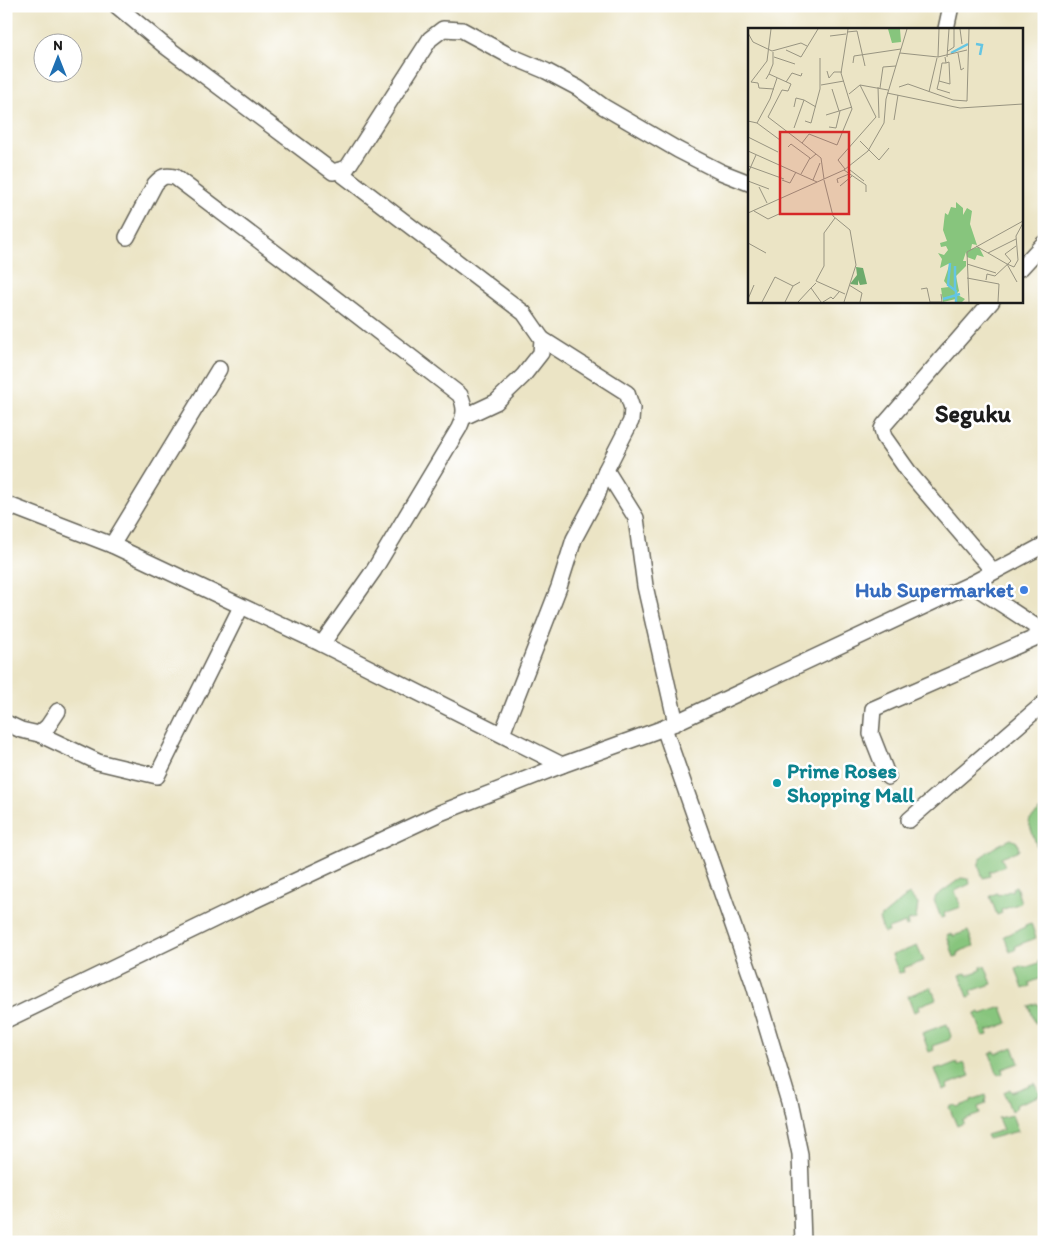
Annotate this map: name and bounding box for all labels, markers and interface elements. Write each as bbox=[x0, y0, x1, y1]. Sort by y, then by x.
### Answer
inset map bbox=[748, 28, 1022, 302]
north arrow bbox=[32, 32, 82, 82]
text: N bbox=[53, 37, 63, 54]
district label: Seguku bbox=[935, 399, 1012, 429]
place label: Hub Supermarket bbox=[855, 577, 1014, 603]
marker: Hub Supermarket bbox=[1018, 584, 1030, 596]
place label: Prime Roses Shopping Mall bbox=[787, 758, 915, 808]
marker: Prime Roses Shopping Mall bbox=[771, 777, 783, 789]

